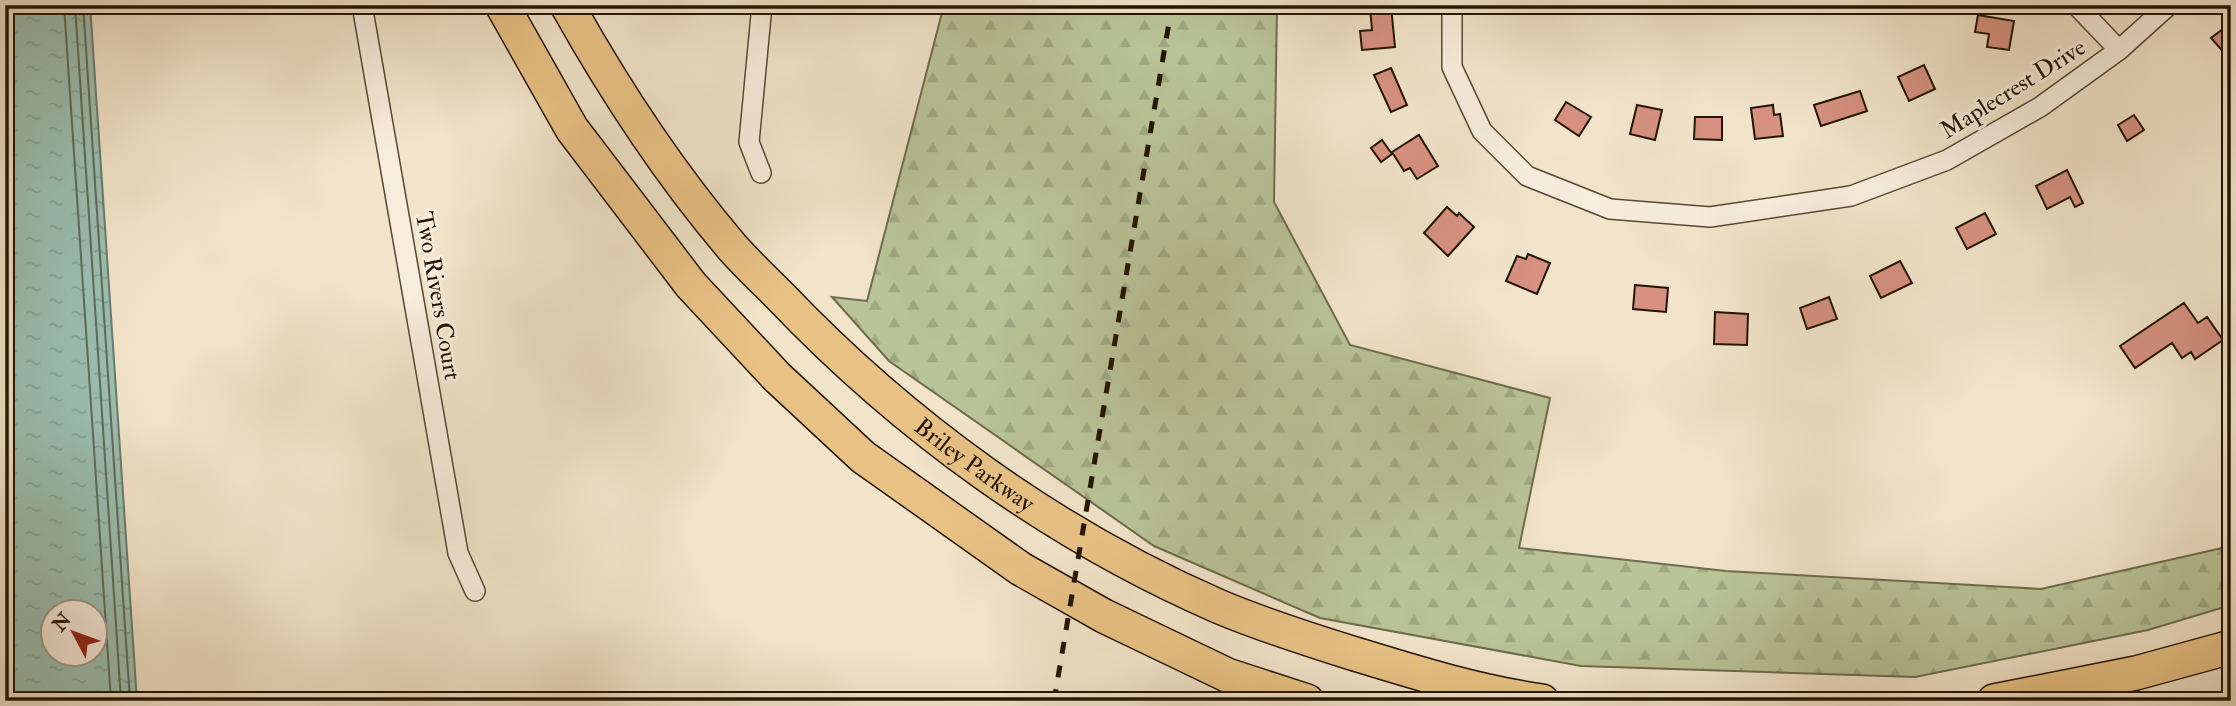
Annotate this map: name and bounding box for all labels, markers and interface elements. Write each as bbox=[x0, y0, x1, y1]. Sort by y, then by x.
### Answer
street label: Maplecrest Drive bbox=[1935, 32, 2091, 146]
street label: Two Rivers Court bbox=[408, 209, 468, 383]
street label: Briley Parkway bbox=[908, 411, 1041, 519]
north arrow bbox=[38, 598, 108, 668]
text: N bbox=[47, 607, 77, 638]

